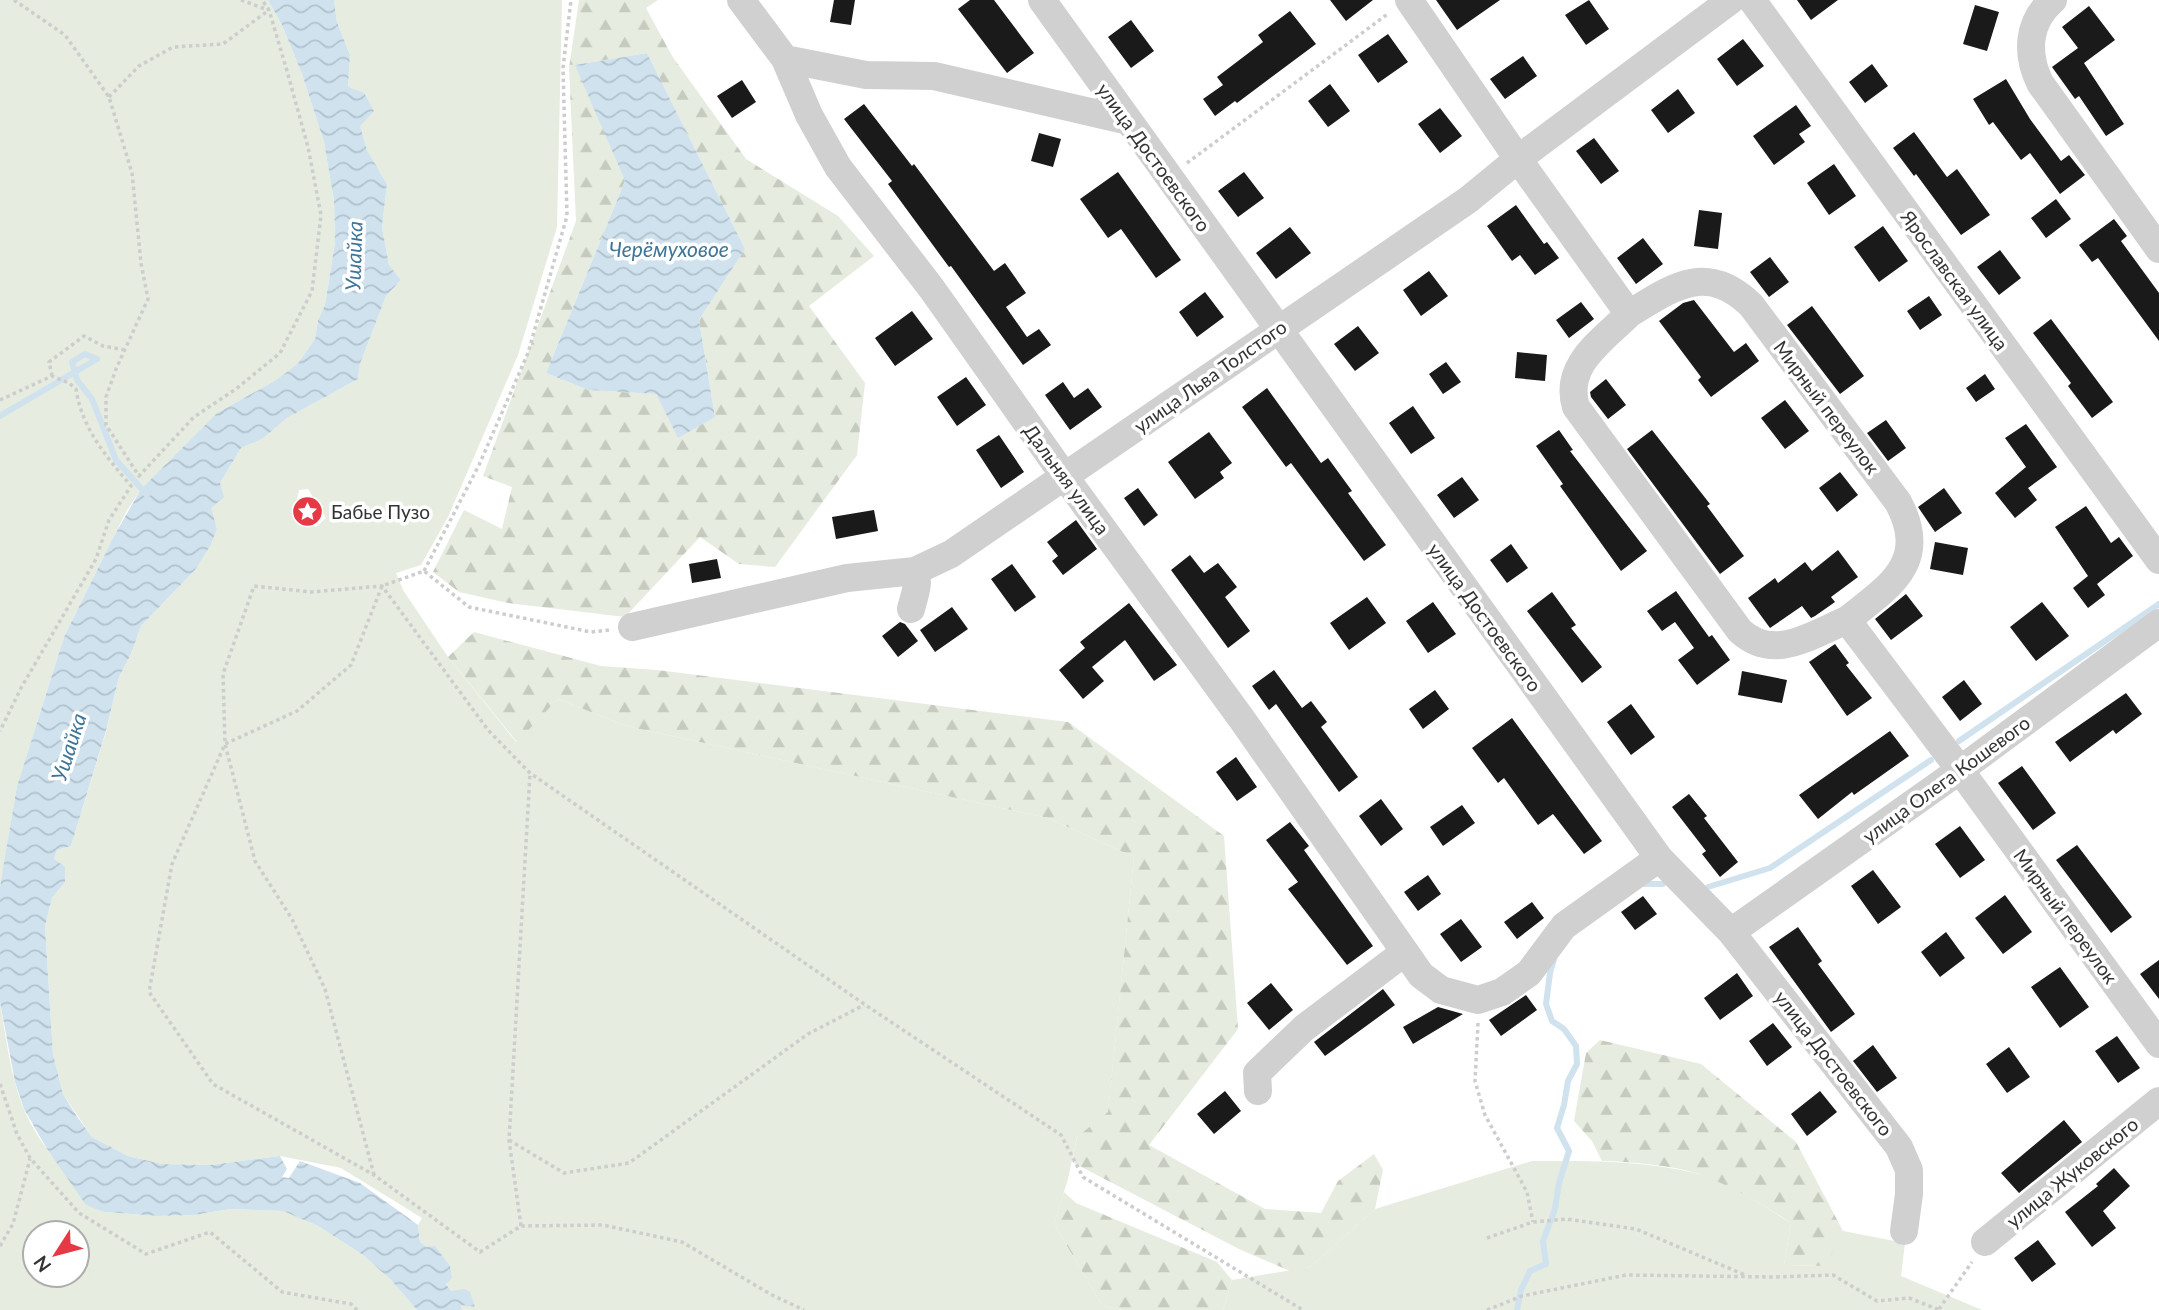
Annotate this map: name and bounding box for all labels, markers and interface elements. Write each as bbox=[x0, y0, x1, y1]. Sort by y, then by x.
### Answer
street label: улица Достоевского bbox=[1092, 78, 1216, 236]
street label: Ярославская улица bbox=[1896, 205, 2014, 354]
water label: Ушайка bbox=[339, 221, 367, 291]
water label: Черёмуховое bbox=[609, 236, 729, 261]
street label: улица Льва Толстого bbox=[1129, 315, 1291, 437]
street label: Мирный переулок bbox=[1769, 336, 1885, 478]
street label: Дальняя улица bbox=[1019, 419, 1115, 539]
place icon: Бабье Пузо bbox=[291, 494, 325, 528]
place label: Бабье Пузо bbox=[331, 500, 430, 523]
street label: улица Достоевского bbox=[1423, 538, 1547, 696]
water label: Ушайка bbox=[45, 710, 91, 784]
street label: улица Олега Кошевого bbox=[1858, 711, 2034, 847]
street label: Мирный переулок bbox=[2009, 844, 2123, 988]
street label: улица Достоевского bbox=[1770, 986, 1898, 1140]
street label: улица Жуковского bbox=[2002, 1112, 2142, 1232]
north arrow bbox=[21, 1219, 91, 1289]
text: N bbox=[28, 1252, 55, 1277]

